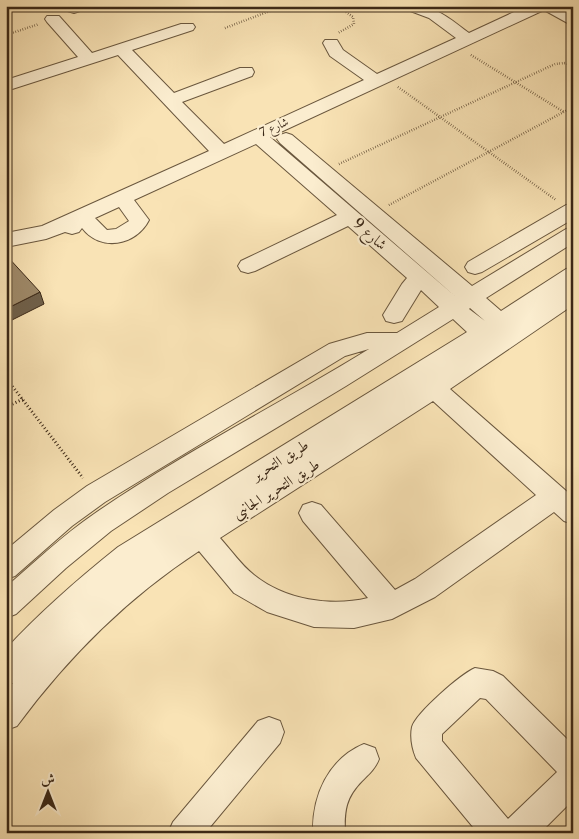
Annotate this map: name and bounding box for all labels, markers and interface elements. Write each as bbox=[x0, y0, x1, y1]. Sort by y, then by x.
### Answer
street label: شارع 7 bbox=[257, 114, 292, 143]
street label: شارع 9 bbox=[347, 214, 391, 257]
street label: طريق التحرير bbox=[246, 435, 312, 486]
street label: طريق التحرير الجانبى bbox=[229, 454, 324, 525]
north arrow bbox=[22, 766, 72, 816]
text: ش bbox=[41, 770, 55, 788]

